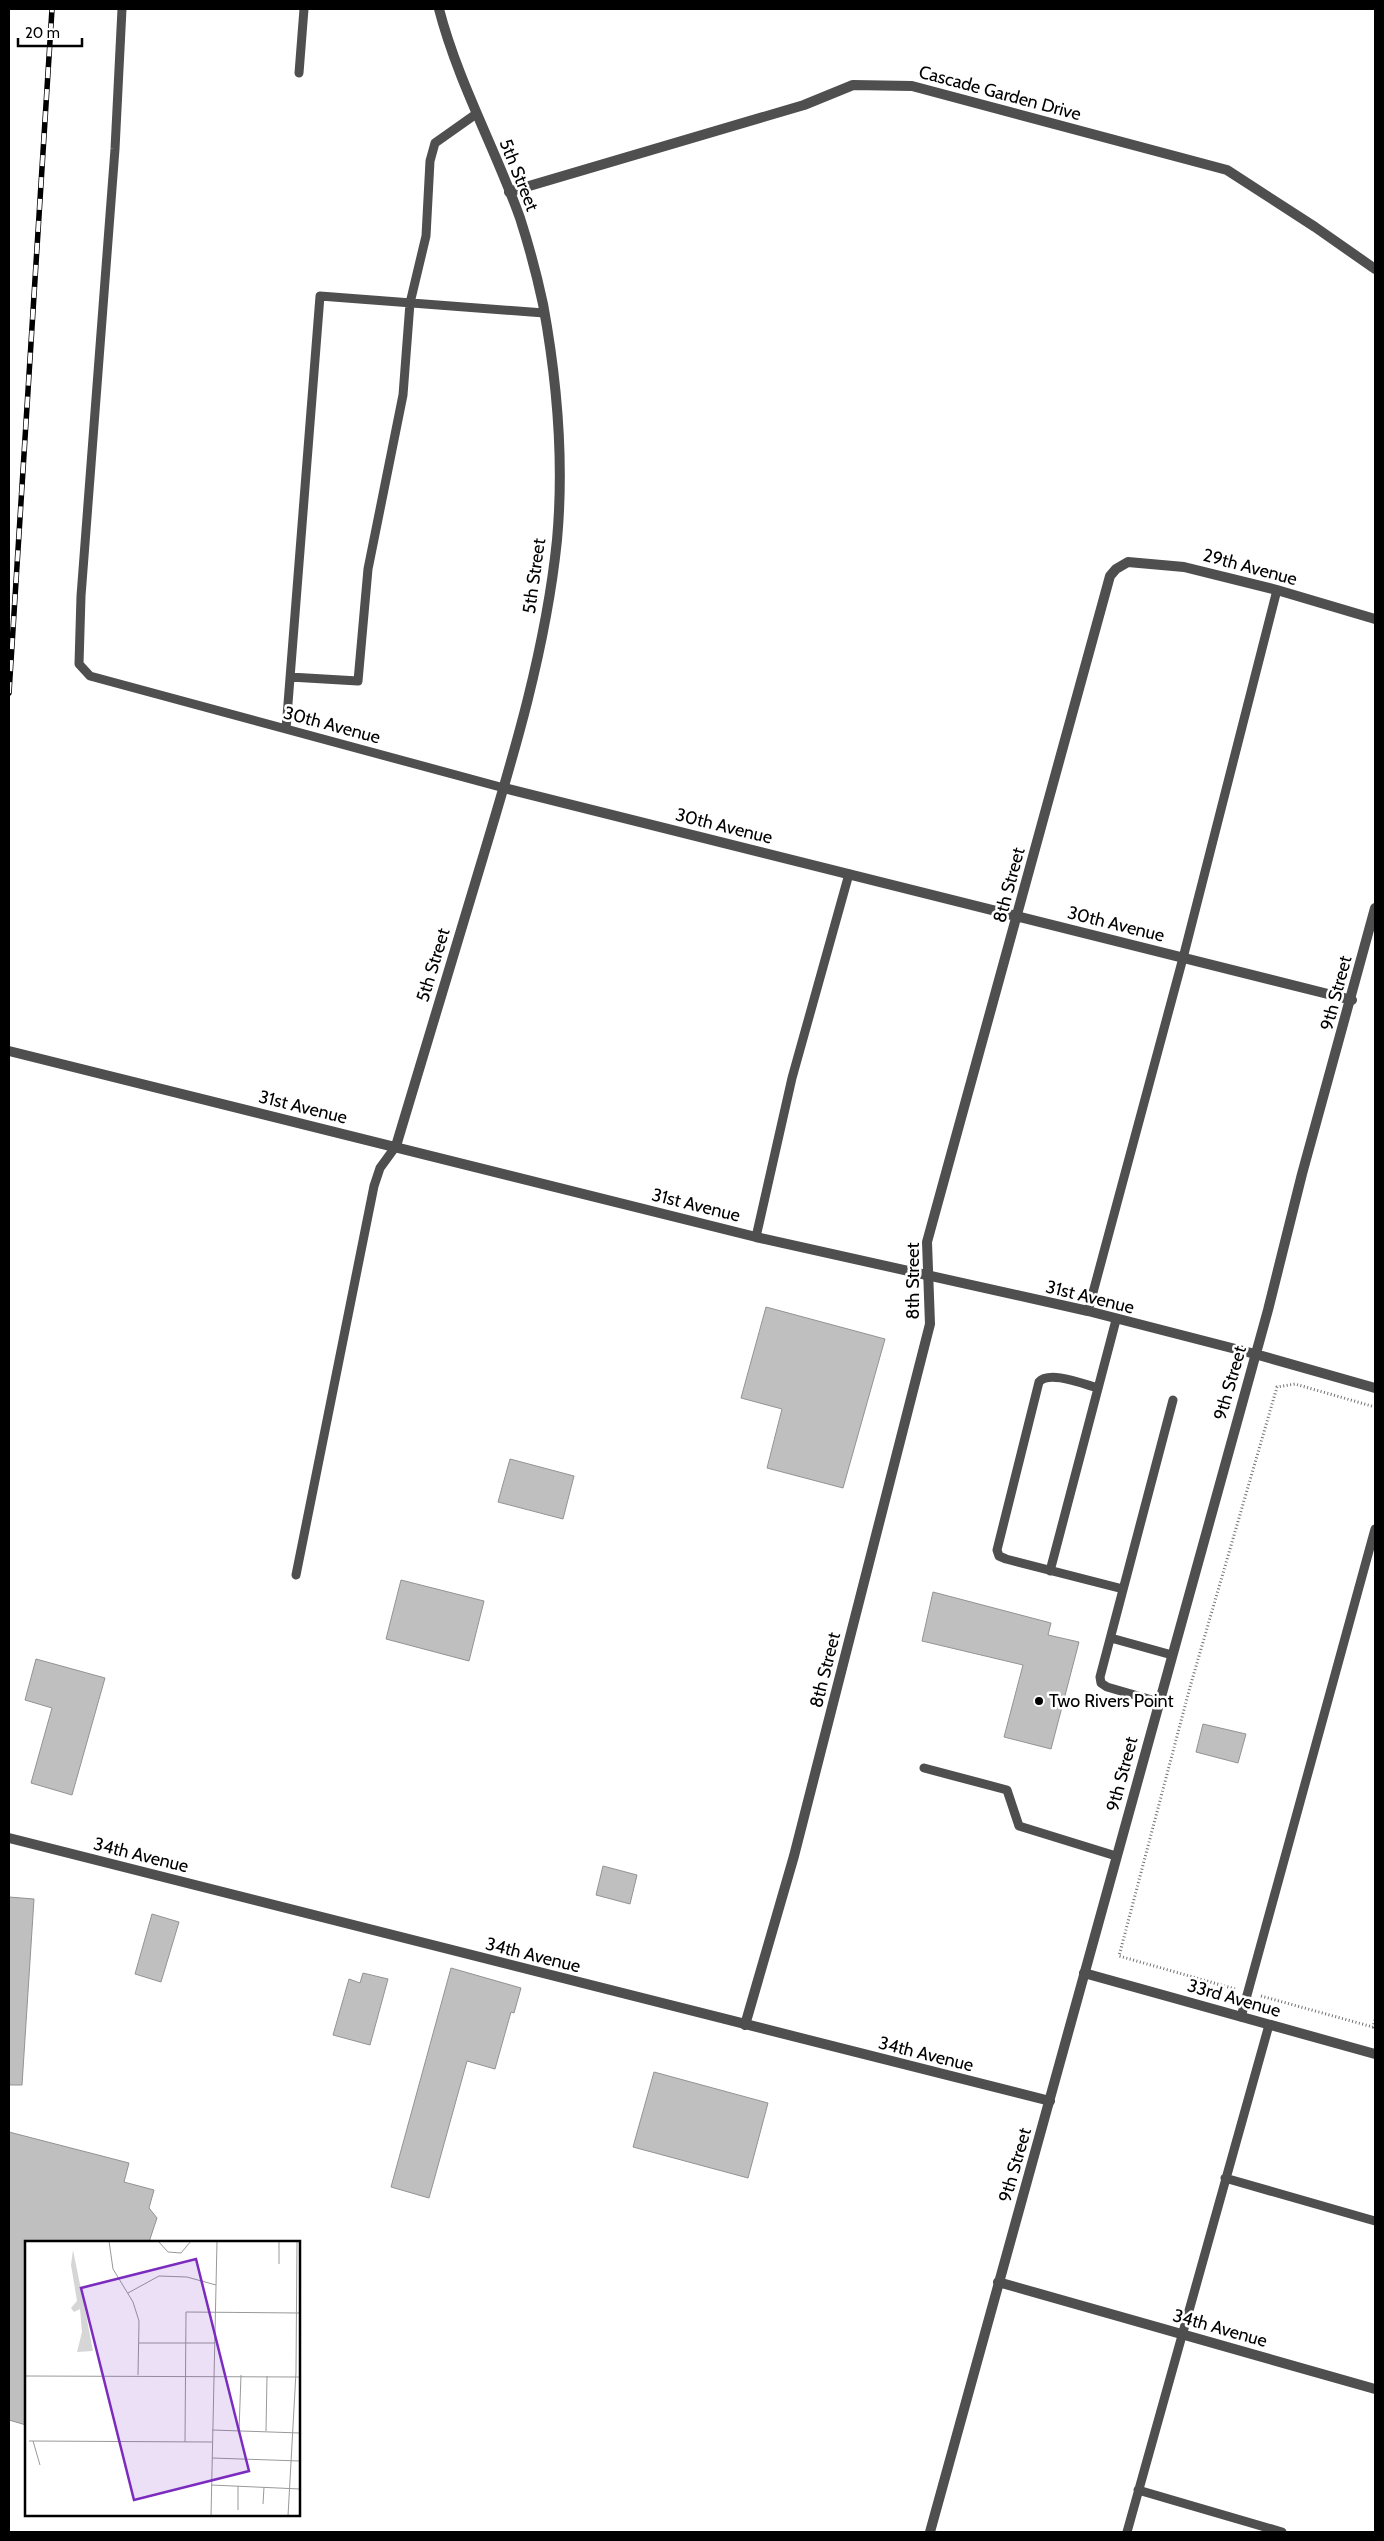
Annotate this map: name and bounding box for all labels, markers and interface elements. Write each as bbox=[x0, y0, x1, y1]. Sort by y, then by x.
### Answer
scale bar bbox=[18, 15, 81, 47]
text: 20 m bbox=[25, 24, 60, 42]
street label: Cascade Garden Drive bbox=[916, 61, 1084, 125]
street label: 5th Street bbox=[495, 136, 543, 214]
street label: 5th Street bbox=[518, 537, 550, 615]
street label: 29th Avenue bbox=[1200, 544, 1300, 590]
street label: 30th Avenue bbox=[281, 702, 383, 748]
street label: 30th Avenue bbox=[673, 803, 775, 849]
street label: 8th Street bbox=[988, 845, 1030, 925]
street label: 30th Avenue bbox=[1065, 901, 1167, 947]
street label: 5th Street bbox=[411, 926, 455, 1004]
street label: 9th Street bbox=[1315, 953, 1357, 1033]
street label: 31st Avenue bbox=[257, 1085, 349, 1129]
street label: 31st Avenue bbox=[650, 1183, 742, 1227]
street label: 8th Street bbox=[902, 1242, 924, 1320]
street label: 31st Avenue bbox=[1044, 1275, 1136, 1319]
street label: 9th Street bbox=[1209, 1343, 1251, 1423]
street label: 8th Street bbox=[805, 1630, 845, 1710]
place label: Two Rivers Point bbox=[1049, 1690, 1174, 1712]
marker: Two Rivers Point bbox=[1033, 1695, 1045, 1707]
street label: 9th Street bbox=[1101, 1734, 1143, 1814]
street label: 34th Avenue bbox=[91, 1833, 191, 1877]
street label: 34th Avenue bbox=[483, 1933, 583, 1977]
street label: 33rd Avenue bbox=[1185, 1974, 1283, 2022]
street label: 34th Avenue bbox=[876, 2032, 976, 2076]
street label: 9th Street bbox=[994, 2125, 1036, 2205]
inset map bbox=[25, 2241, 300, 2516]
street label: 34th Avenue bbox=[1170, 2304, 1270, 2352]

